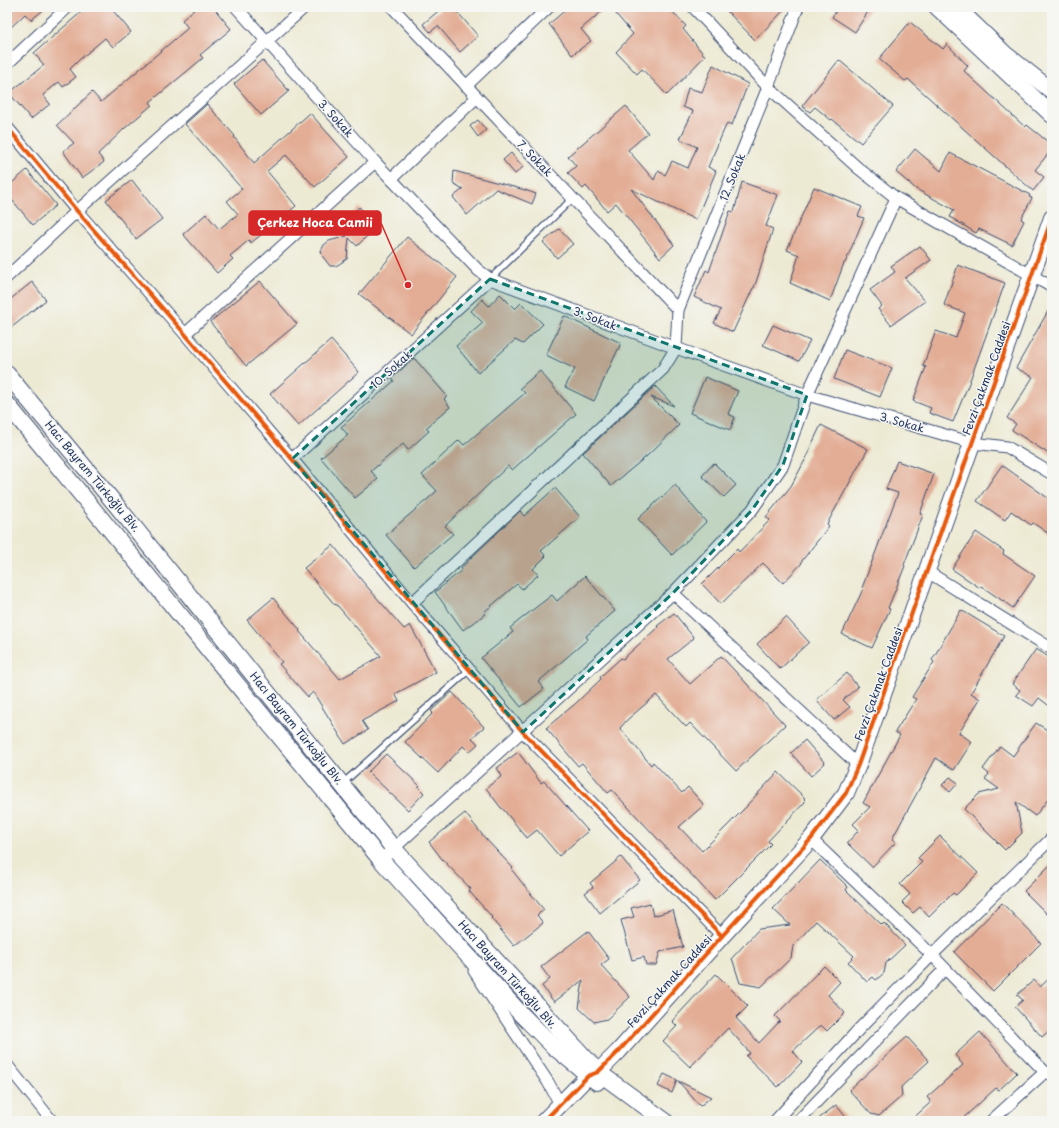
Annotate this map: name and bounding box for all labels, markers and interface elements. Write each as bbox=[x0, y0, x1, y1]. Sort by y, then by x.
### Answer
street label: 3. Sokak bbox=[314, 95, 358, 141]
street label: 7. Sokak bbox=[513, 136, 557, 180]
street label: 12. Sokak bbox=[715, 150, 750, 203]
callout: Çerkez Hoca Camii bbox=[249, 211, 381, 235]
text: Çerkez Hoca Camii bbox=[257, 213, 373, 231]
street label: 3. Sokak bbox=[570, 302, 620, 334]
street label: Fevzi Çakmak Caddesi bbox=[957, 319, 1015, 437]
street label: 10. Sokak bbox=[366, 345, 416, 392]
street label: 3. Sokak bbox=[878, 407, 927, 437]
street label: Hacı Bayram Türkoğlu Blv. bbox=[41, 417, 145, 535]
street label: Fevzi Çakmak Caddesi bbox=[849, 625, 907, 743]
street label: Hacı Bayram Türkoğlu Blv. bbox=[246, 668, 348, 788]
street label: Hacı Bayram Türkoğlu Blv. bbox=[455, 916, 562, 1032]
street label: Fevzi Çakmak Caddesi bbox=[623, 931, 715, 1031]

